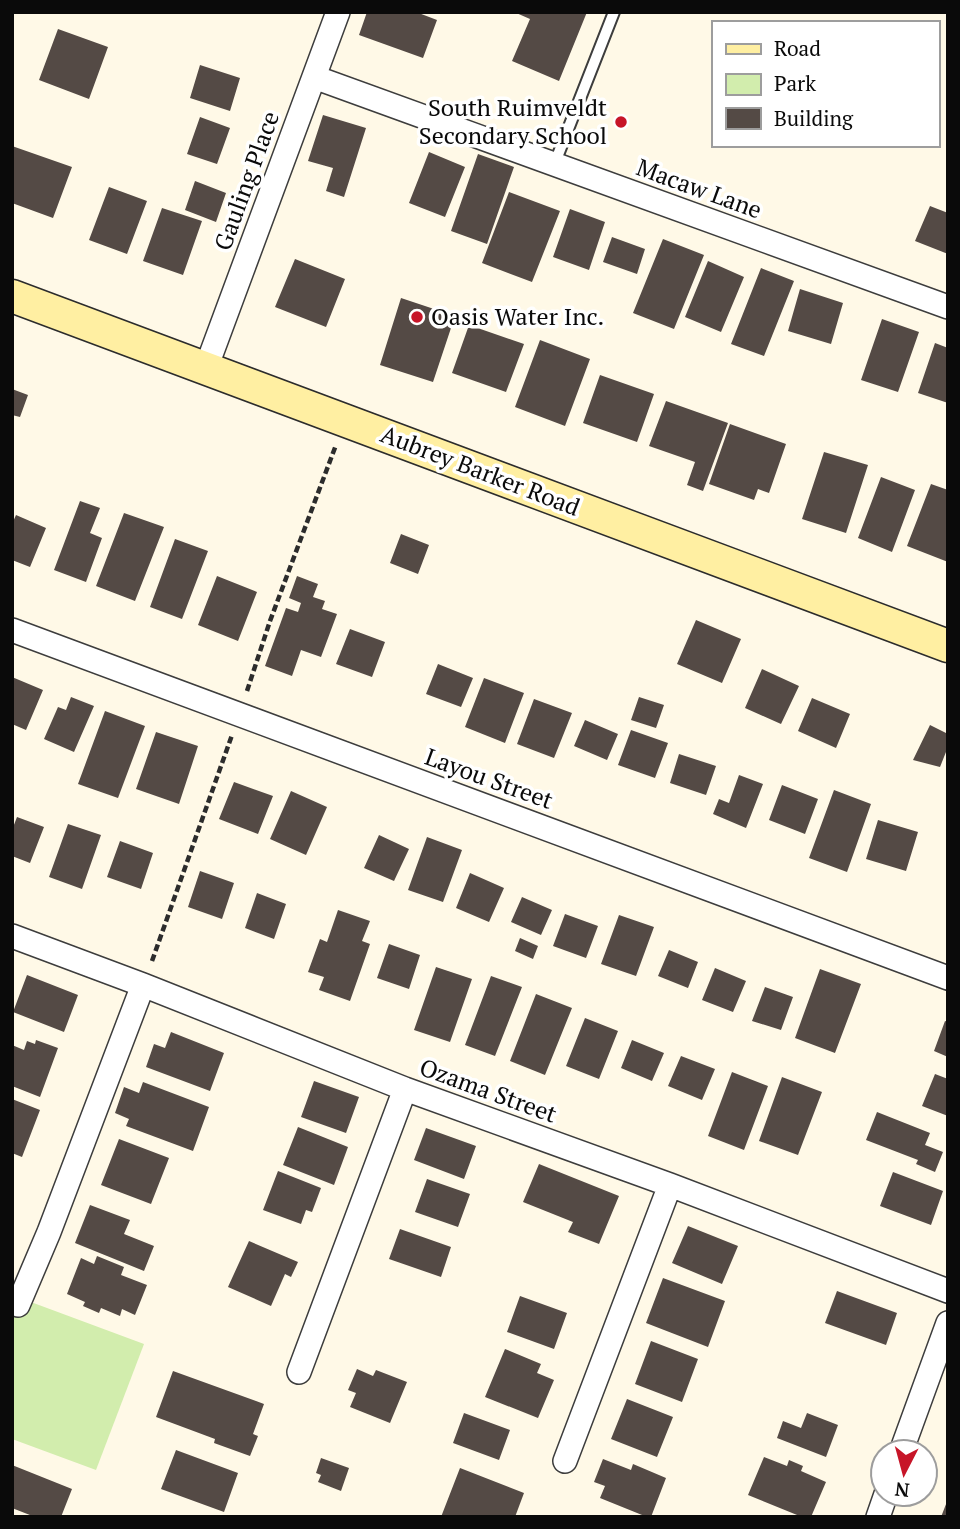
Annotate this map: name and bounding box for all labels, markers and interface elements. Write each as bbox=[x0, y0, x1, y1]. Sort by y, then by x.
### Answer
legend bbox=[712, 21, 939, 147]
text: Road bbox=[774, 34, 821, 62]
text: Park bbox=[774, 69, 816, 97]
place label: South Ruimveldt Secondary School bbox=[419, 91, 607, 151]
text: Building bbox=[774, 104, 854, 132]
street label: Gauling Place bbox=[206, 107, 286, 255]
marker: South Ruimveldt Secondary School bbox=[613, 114, 629, 130]
street label: Macaw Lane bbox=[632, 151, 766, 226]
place label: Oasis Water Inc. bbox=[431, 300, 604, 332]
marker: Oasis Water Inc. bbox=[409, 309, 425, 325]
street label: Aubrey Barker Road bbox=[376, 417, 585, 523]
street label: Layou Street bbox=[421, 740, 558, 816]
street label: Ozama Street bbox=[415, 1050, 561, 1130]
north arrow bbox=[869, 1438, 939, 1508]
text: N bbox=[893, 1477, 911, 1504]

